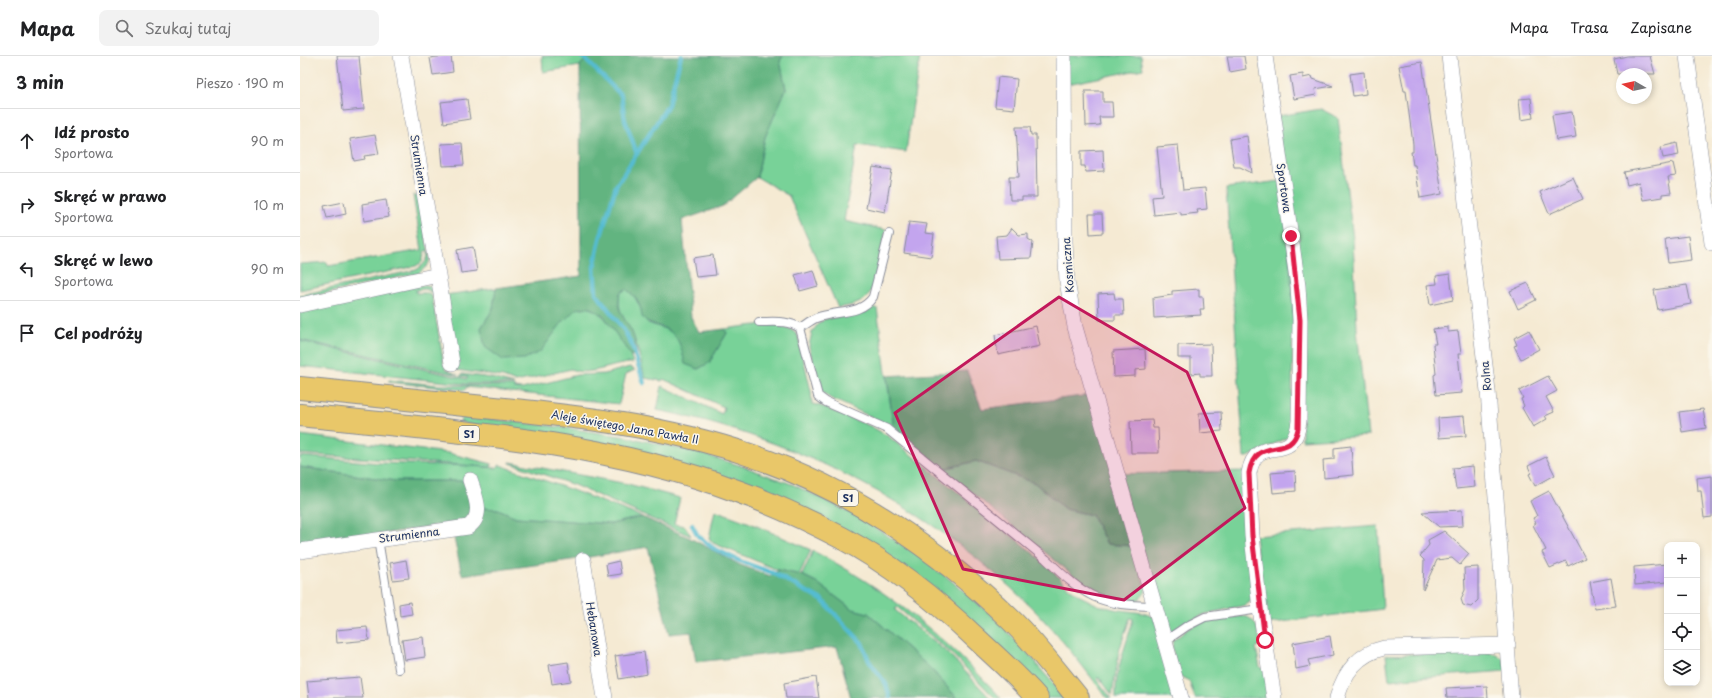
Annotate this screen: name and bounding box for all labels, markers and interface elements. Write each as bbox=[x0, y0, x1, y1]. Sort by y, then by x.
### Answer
search box bbox=[99, 10, 379, 46]
text: Mapa bbox=[20, 14, 75, 42]
text: Szukaj tutaj bbox=[145, 16, 231, 39]
icon: search bbox=[113, 17, 135, 39]
text: Mapa bbox=[1510, 17, 1548, 38]
text: Trasa bbox=[1570, 17, 1608, 38]
text: Zapisane bbox=[1630, 17, 1692, 38]
north arrow bbox=[1616, 68, 1652, 104]
text: 3 min bbox=[16, 69, 64, 95]
text: Pieszo · 190 m bbox=[196, 73, 284, 92]
text: Idź prosto bbox=[54, 120, 129, 143]
icon: ahead bbox=[16, 130, 38, 152]
text: 90 m bbox=[251, 131, 284, 150]
street label: Strumienna bbox=[406, 133, 433, 197]
text: Sportowa bbox=[54, 143, 113, 162]
street label: Sportowa bbox=[1273, 162, 1296, 214]
text: Skręć w prawo bbox=[54, 184, 167, 207]
icon: right bbox=[16, 194, 38, 216]
text: 10 m bbox=[254, 195, 284, 214]
text: Sportowa bbox=[54, 207, 113, 226]
route end bbox=[1282, 227, 1300, 245]
street label: Kosmiczna bbox=[1057, 237, 1078, 293]
text: Skręć w lewo bbox=[54, 248, 153, 271]
icon: left bbox=[16, 258, 38, 280]
text: 90 m bbox=[251, 259, 284, 278]
text: Sportowa bbox=[54, 271, 113, 290]
text: Cel podróży bbox=[54, 321, 142, 344]
icon: arrive bbox=[16, 322, 38, 344]
street label: Rolna bbox=[1475, 360, 1496, 392]
street label: Aleje świętego Jana Pawła II bbox=[550, 405, 700, 448]
road number: S1 bbox=[459, 426, 479, 442]
road number: S1 bbox=[838, 490, 858, 506]
street label: Strumienna bbox=[377, 522, 441, 547]
map controls bbox=[1664, 542, 1700, 686]
button: + bbox=[1664, 542, 1700, 578]
button: − bbox=[1664, 578, 1700, 614]
street label: Hebanowa bbox=[582, 600, 607, 658]
button: locate bbox=[1664, 614, 1700, 650]
route start bbox=[1256, 631, 1274, 649]
button: layers bbox=[1664, 650, 1700, 686]

